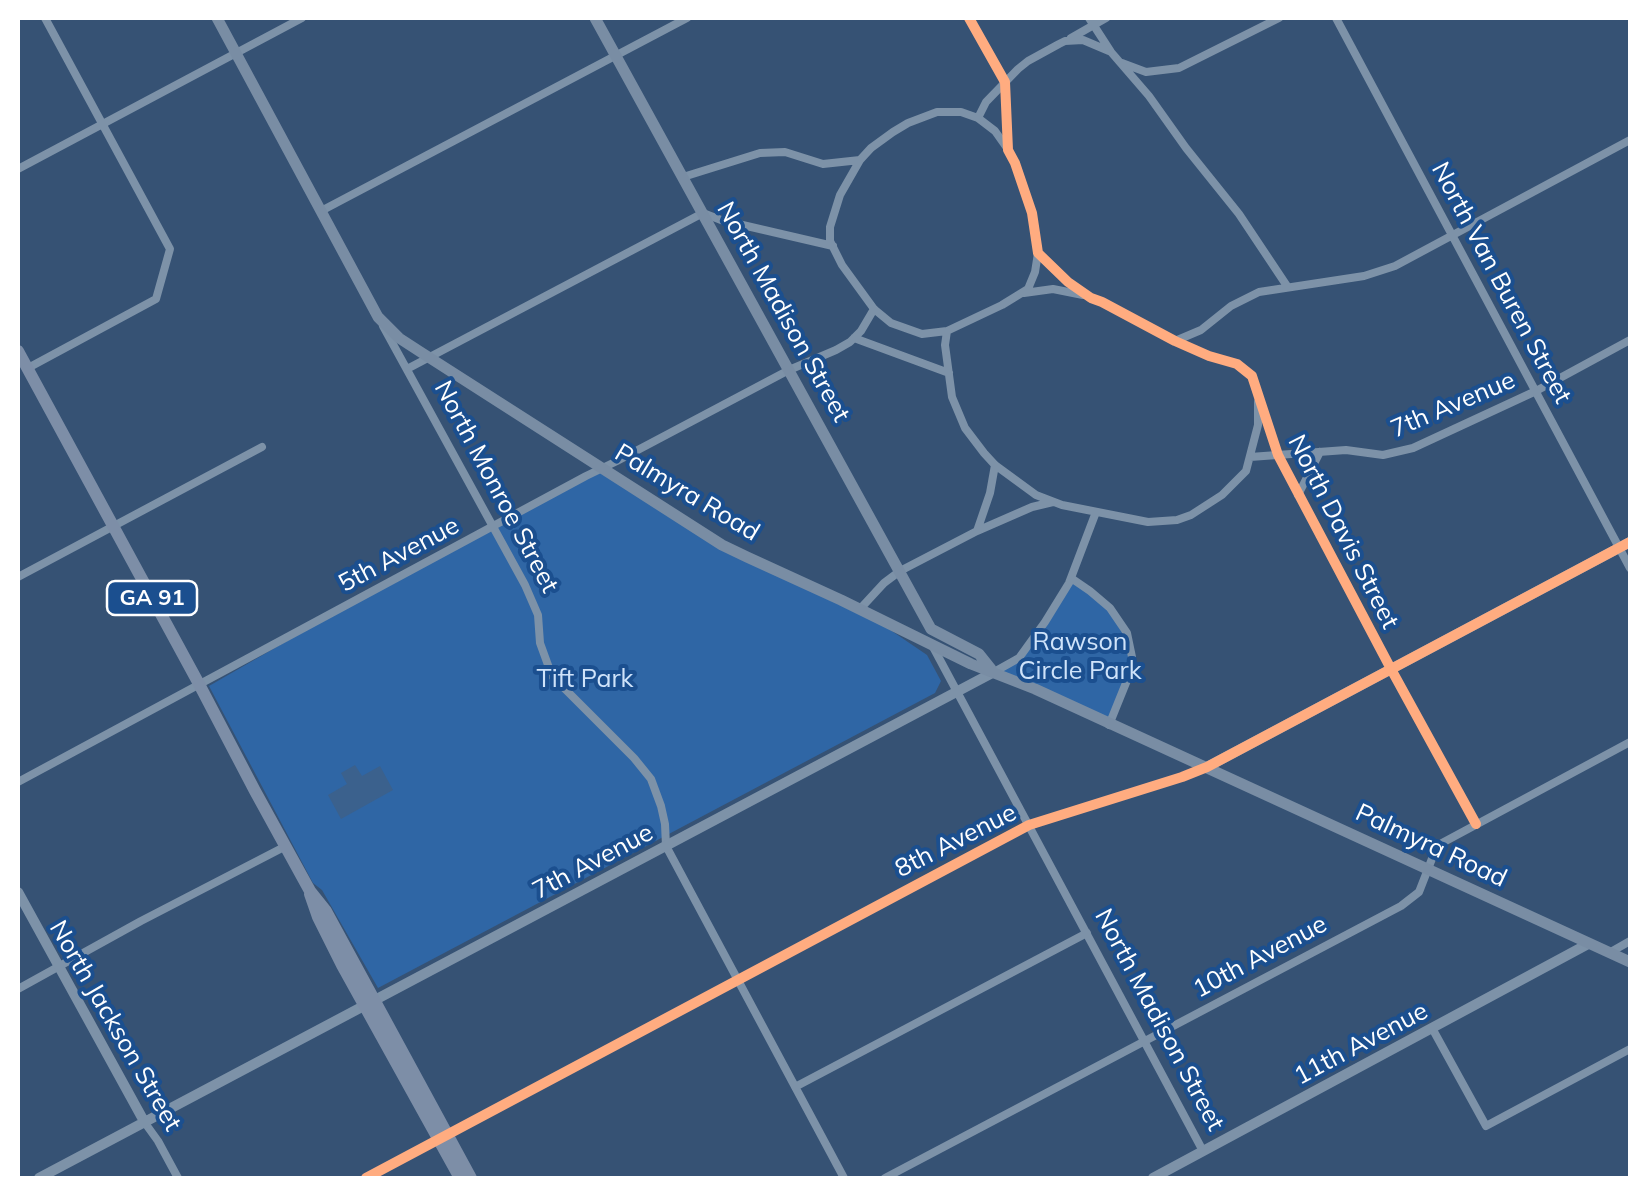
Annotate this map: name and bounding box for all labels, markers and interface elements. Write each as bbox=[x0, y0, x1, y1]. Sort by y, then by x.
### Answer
street label: North Van Buren Street bbox=[1425, 157, 1577, 409]
street label: North Madison Street bbox=[710, 197, 856, 427]
street label: 7th Avenue bbox=[1386, 365, 1520, 445]
street label: North Monroe Street bbox=[427, 376, 565, 598]
street label: North Davis Street bbox=[1281, 430, 1405, 634]
street label: Palmyra Road bbox=[609, 438, 765, 548]
street label: 5th Avenue bbox=[334, 511, 464, 599]
road number: GA 91 bbox=[107, 581, 197, 615]
park label: Rawson Circle Park bbox=[1018, 627, 1142, 686]
park label: Tift Park bbox=[537, 664, 633, 694]
street label: 8th Avenue bbox=[890, 798, 1022, 884]
street label: Palmyra Road bbox=[1351, 798, 1511, 894]
street label: 7th Avenue bbox=[528, 818, 658, 906]
street label: North Madison Street bbox=[1088, 904, 1230, 1136]
street label: 10th Avenue bbox=[1188, 909, 1332, 1005]
street label: North Jackson Street bbox=[43, 916, 187, 1136]
street label: 11th Avenue bbox=[1289, 996, 1433, 1092]

